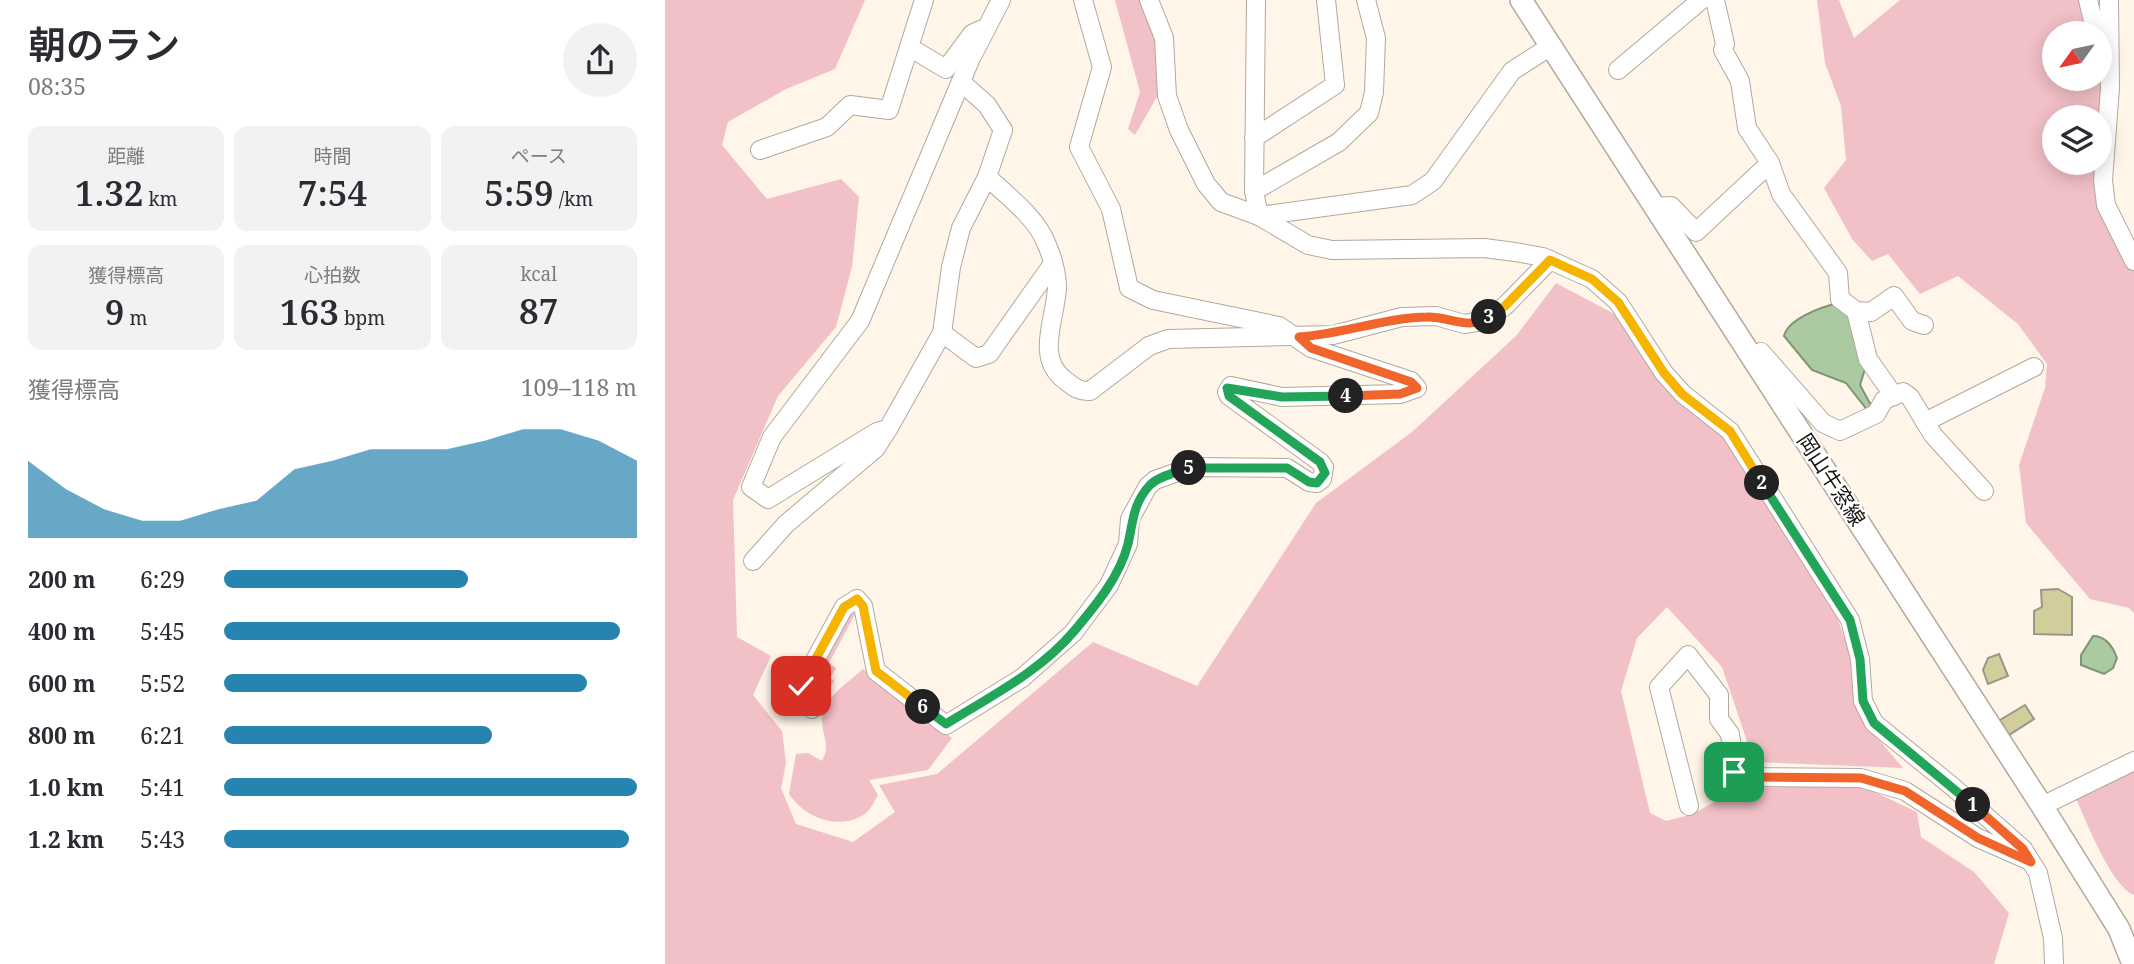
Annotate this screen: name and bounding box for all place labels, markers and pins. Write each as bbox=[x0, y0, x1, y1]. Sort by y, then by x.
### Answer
pin: 3 bbox=[1471, 300, 1507, 334]
pin: 4 bbox=[1329, 378, 1363, 414]
pin: 5 bbox=[1171, 450, 1207, 486]
pin: 2 bbox=[1745, 466, 1779, 500]
pin bbox=[771, 656, 831, 716]
pin: 6 bbox=[905, 690, 941, 724]
pin bbox=[1704, 742, 1764, 802]
pin: 1 bbox=[1955, 788, 1991, 822]

